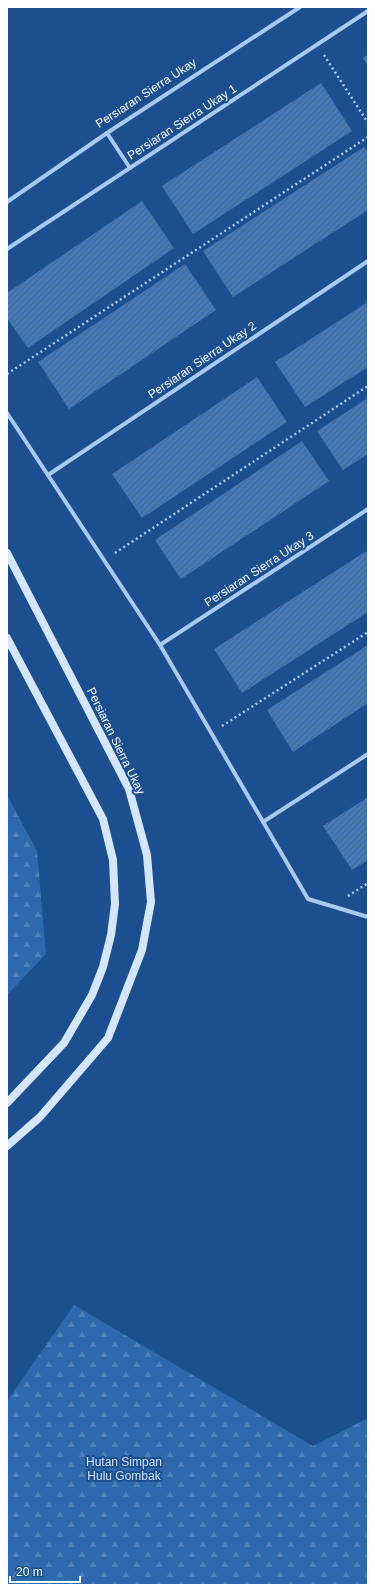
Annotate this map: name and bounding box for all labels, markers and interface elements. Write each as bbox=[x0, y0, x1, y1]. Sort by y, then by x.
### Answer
street label: Persiaran Sierra Ukay bbox=[93, 55, 199, 131]
street label: Persiaran Sierra Ukay 1 bbox=[125, 81, 239, 163]
street label: Persiaran Sierra Ukay 2 bbox=[145, 318, 259, 401]
street label: Persiaran Sierra Ukay 3 bbox=[202, 528, 316, 610]
street label: Persiaran Sierra Ukay bbox=[84, 685, 148, 797]
park label: Hutan Simpan Hulu Gombak bbox=[86, 1455, 162, 1483]
scale bar bbox=[10, 1558, 80, 1584]
text: 20 m bbox=[16, 1565, 43, 1579]

